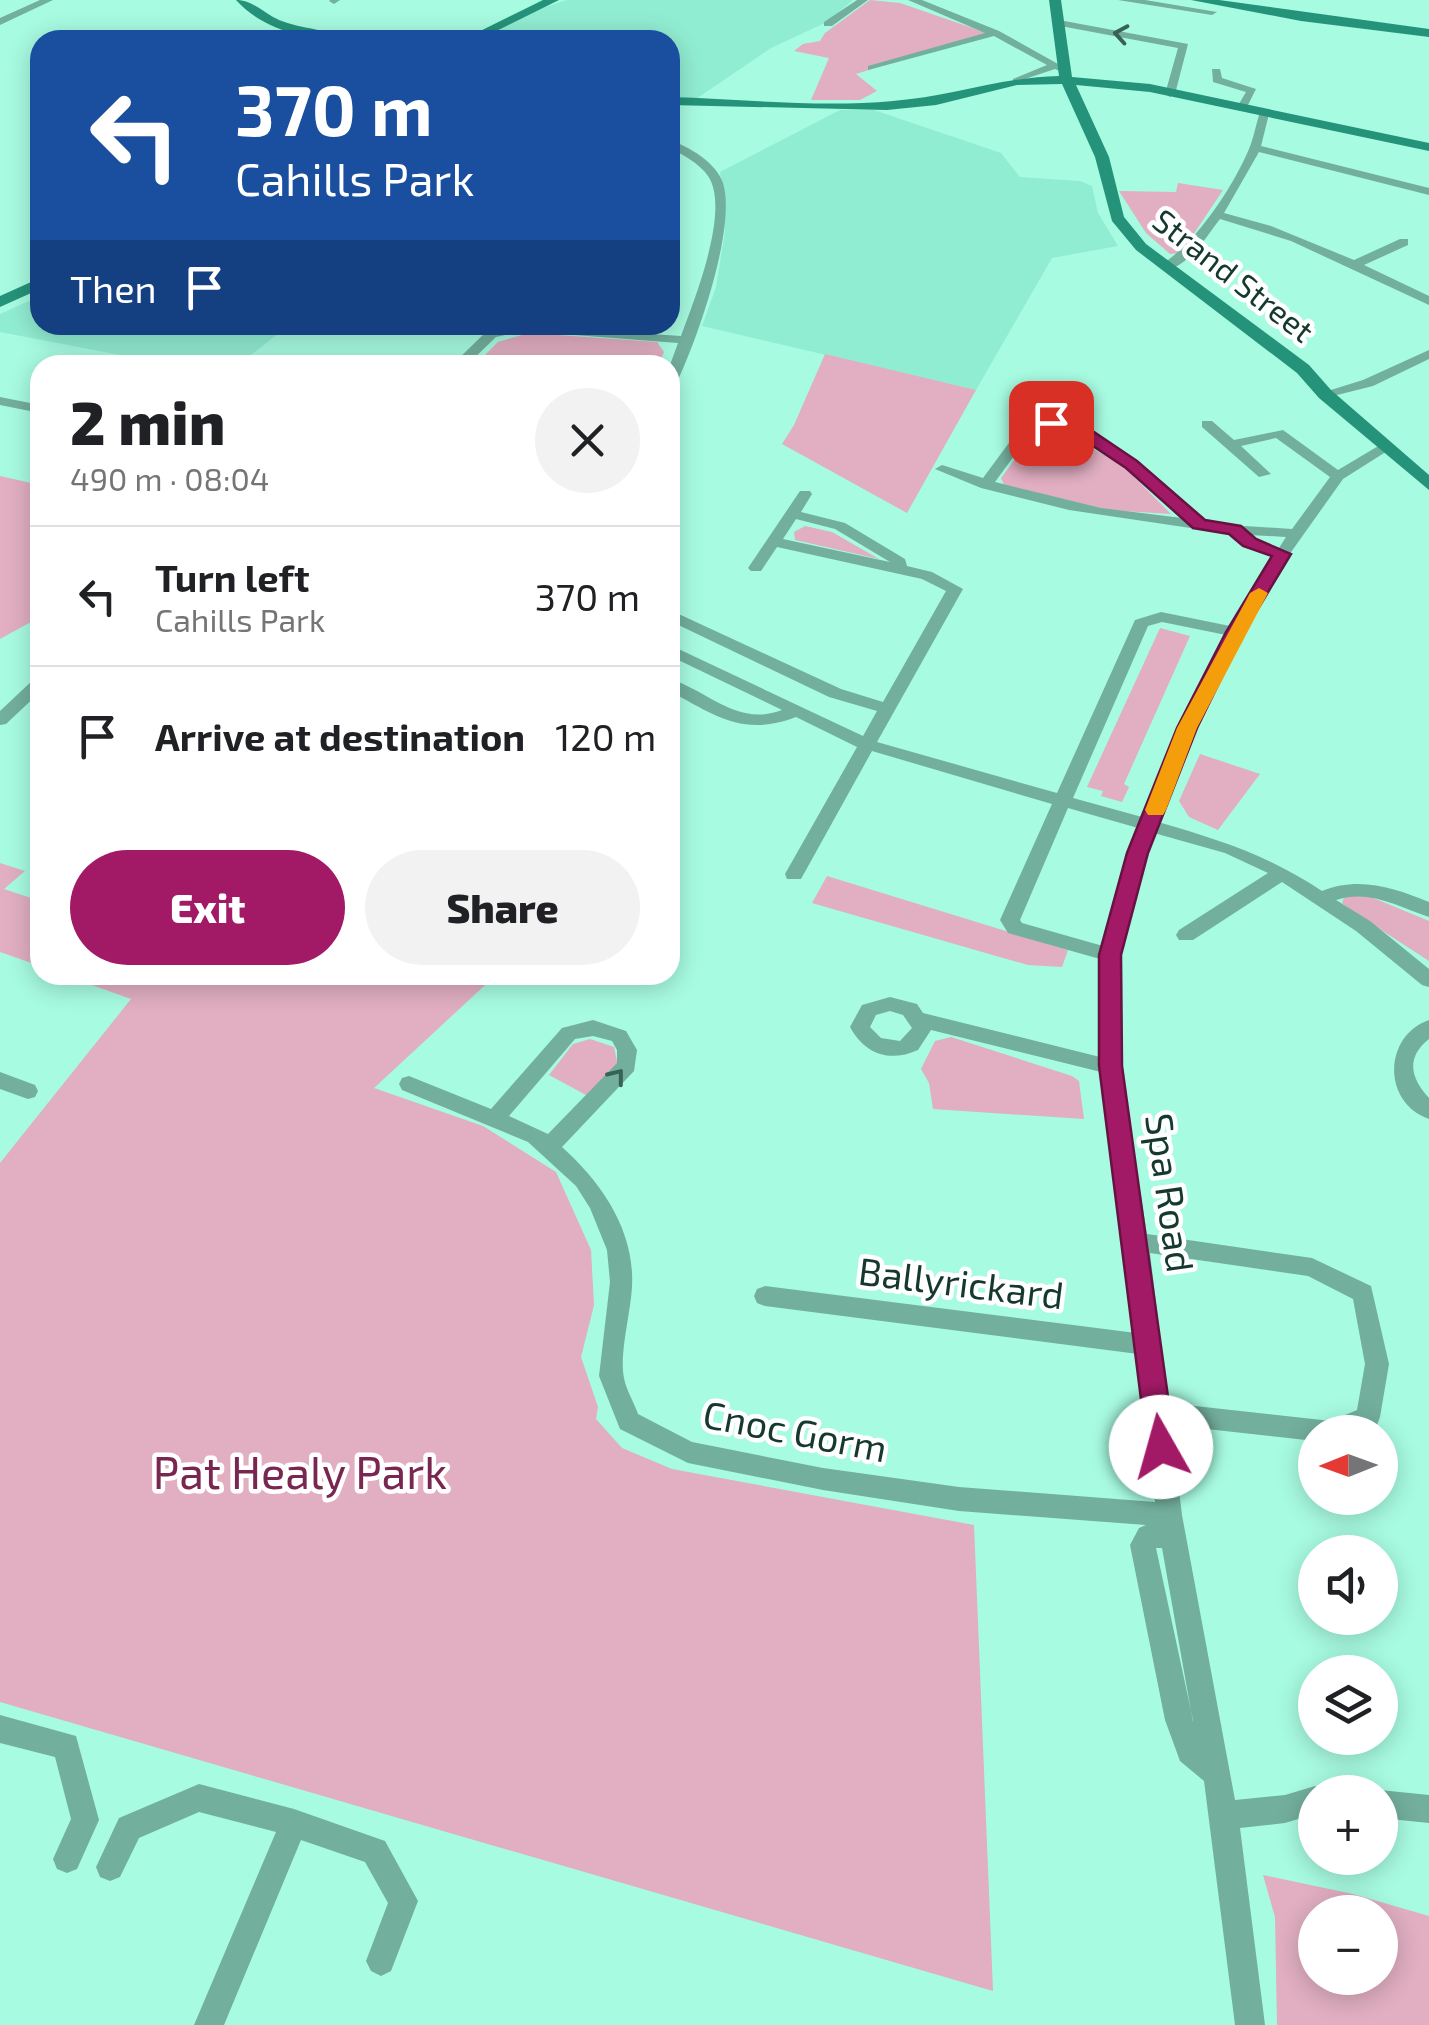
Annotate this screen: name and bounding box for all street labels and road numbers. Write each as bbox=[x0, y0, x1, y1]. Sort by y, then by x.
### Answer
street label: Strand Street bbox=[1146, 200, 1322, 349]
street label: Spa Road bbox=[1137, 1110, 1205, 1275]
street label: Ballyrickard bbox=[856, 1247, 1066, 1317]
street label: Cnoc Gorm bbox=[700, 1390, 891, 1470]

